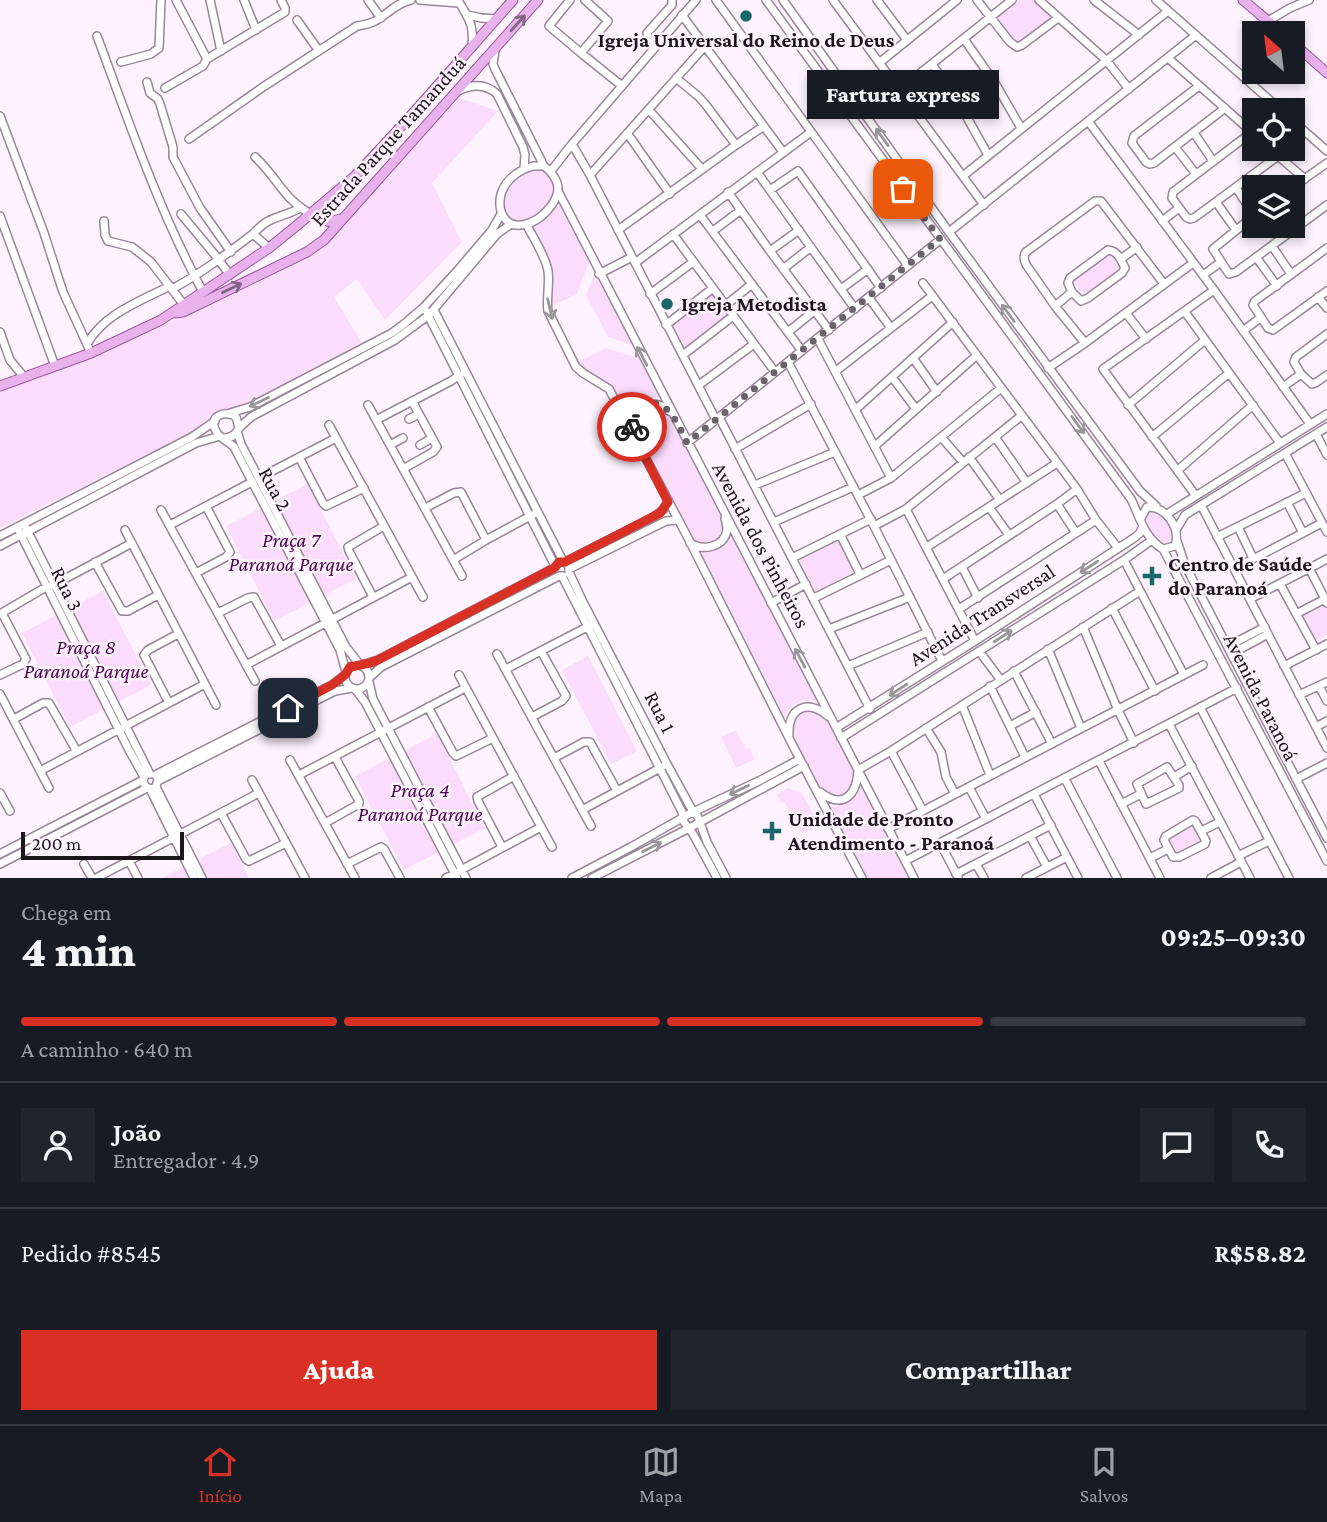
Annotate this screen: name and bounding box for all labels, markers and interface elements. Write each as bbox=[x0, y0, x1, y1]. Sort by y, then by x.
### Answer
marker: Igreja Universal do Reino de Deus bbox=[738, 8, 754, 24]
one-way arrow bbox=[510, 14, 526, 32]
north arrow bbox=[1242, 21, 1306, 84]
map controls bbox=[1242, 21, 1305, 238]
place label: Igreja Universal do Reino de Deus bbox=[598, 28, 895, 52]
street label: Estrada Parque Tamanduá bbox=[305, 51, 471, 231]
callout: Fartura express bbox=[807, 70, 999, 119]
text: Fartura express bbox=[826, 81, 980, 107]
button: locate bbox=[1242, 98, 1305, 161]
one-way arrow bbox=[875, 127, 890, 146]
pin bbox=[873, 159, 933, 219]
icon: bag bbox=[884, 170, 922, 208]
button: layers bbox=[1242, 175, 1305, 238]
one-way arrow bbox=[221, 281, 242, 295]
place label: Igreja Metodista bbox=[681, 292, 827, 316]
marker: Igreja Metodista bbox=[659, 296, 675, 312]
one-way arrow bbox=[544, 297, 557, 319]
one-way arrow bbox=[1001, 303, 1016, 322]
one-way arrow bbox=[635, 346, 648, 367]
courier bbox=[597, 392, 667, 462]
one-way arrow bbox=[249, 395, 270, 409]
icon: bike bbox=[613, 408, 651, 446]
one-way arrow bbox=[1071, 415, 1085, 434]
street label: Avenida dos Pinheiros bbox=[707, 458, 815, 632]
street label: Rua 2 bbox=[254, 463, 296, 515]
park label: Praça 7 Paranoá Parque bbox=[229, 528, 354, 576]
place label: Centro de Saúde do Paranoá bbox=[1168, 552, 1312, 600]
street label: Avenida Transversal bbox=[905, 559, 1059, 671]
one-way arrow bbox=[1080, 560, 1100, 574]
street label: Rua 3 bbox=[46, 563, 88, 615]
marker: Centro de Saúde do Paranoá bbox=[1142, 566, 1162, 586]
one-way arrow bbox=[992, 629, 1012, 643]
street label: Avenida Paranoá bbox=[1219, 629, 1304, 765]
park label: Praça 8 Paranoá Parque bbox=[24, 635, 149, 683]
one-way arrow bbox=[792, 649, 806, 669]
pin bbox=[258, 678, 318, 738]
one-way arrow bbox=[889, 682, 908, 697]
street label: Rua 1 bbox=[640, 687, 680, 737]
icon: home bbox=[269, 689, 307, 727]
park label: Praça 4 Paranoá Parque bbox=[358, 778, 483, 826]
one-way arrow bbox=[729, 784, 750, 798]
place label: Unidade de Pronto Atendimento - Paranoá bbox=[787, 807, 995, 855]
marker: Unidade de Pronto Atendimento - Paranoá bbox=[762, 821, 782, 841]
scale bar bbox=[21, 829, 184, 861]
text: 200 m bbox=[32, 833, 81, 854]
one-way arrow bbox=[642, 840, 662, 854]
text: Chega em bbox=[21, 899, 112, 925]
text: 09:25–09:30 bbox=[1161, 923, 1306, 952]
text: 4 min bbox=[21, 925, 136, 976]
text: A caminho · 640 m bbox=[21, 1036, 193, 1062]
button: person bbox=[21, 1108, 95, 1182]
button: chat bbox=[1140, 1108, 1214, 1182]
button: phone bbox=[1232, 1108, 1306, 1182]
text: João bbox=[113, 1118, 161, 1147]
text: Entregador · 4.9 bbox=[113, 1147, 259, 1173]
text: Pedido #8545 bbox=[21, 1239, 162, 1268]
text: R$58.82 bbox=[1214, 1239, 1306, 1268]
button: Ajuda bbox=[21, 1330, 657, 1410]
button: Compartilhar bbox=[671, 1330, 1306, 1410]
tab: Início bbox=[199, 1443, 242, 1506]
tab: Mapa bbox=[639, 1443, 683, 1506]
tab: Salvos bbox=[1080, 1443, 1128, 1506]

